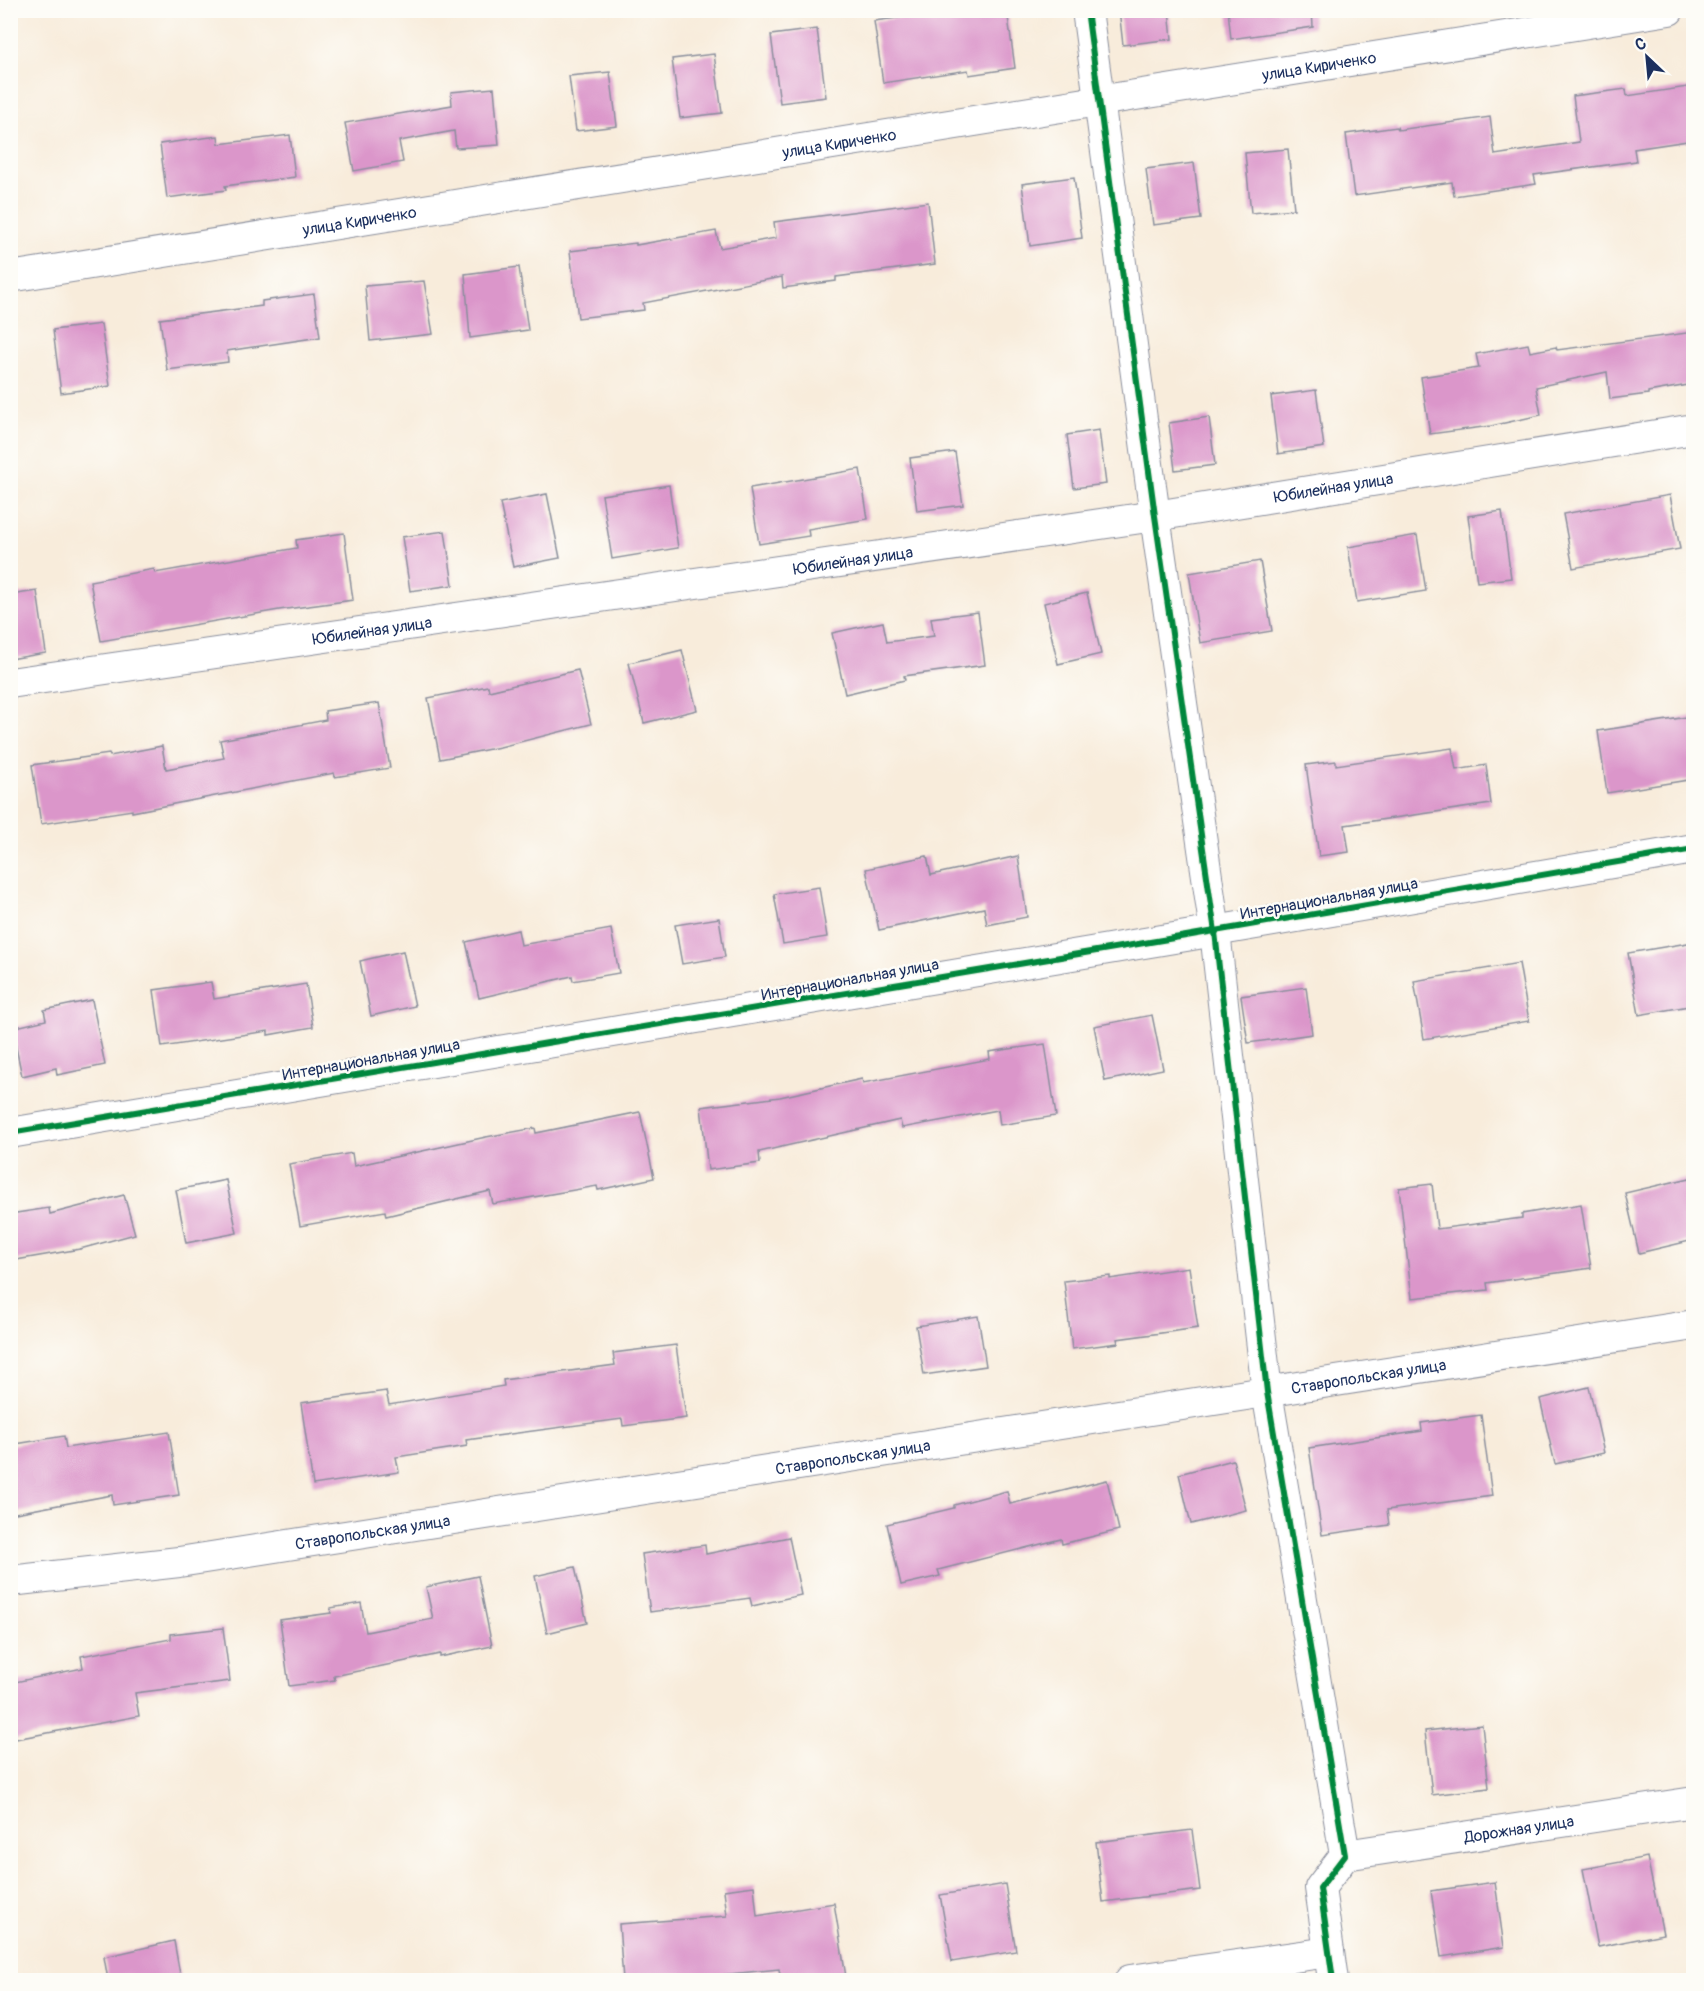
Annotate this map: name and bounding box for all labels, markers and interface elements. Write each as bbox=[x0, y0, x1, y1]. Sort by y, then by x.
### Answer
north arrow bbox=[1617, 27, 1677, 87]
text: С bbox=[1632, 33, 1650, 56]
street label: улица Кириченко bbox=[1260, 48, 1378, 86]
street label: улица Кириченко bbox=[780, 125, 898, 163]
street label: улица Кириченко bbox=[300, 202, 418, 241]
street label: Юбилейная улица bbox=[1273, 469, 1395, 508]
street label: Юбилейная улица bbox=[792, 542, 914, 580]
street label: Юбилейная улица bbox=[311, 613, 433, 650]
street label: Интернациональная улица bbox=[1239, 874, 1419, 924]
street label: Интернациональная улица bbox=[760, 955, 940, 1005]
street label: Интернациональная улица bbox=[281, 1035, 461, 1085]
street label: Ставропольская улица bbox=[1290, 1355, 1448, 1399]
street label: Ставропольская улица bbox=[774, 1436, 932, 1480]
street label: Ставропольская улица bbox=[294, 1511, 452, 1555]
street label: Дорожная улица bbox=[1462, 1811, 1576, 1848]

